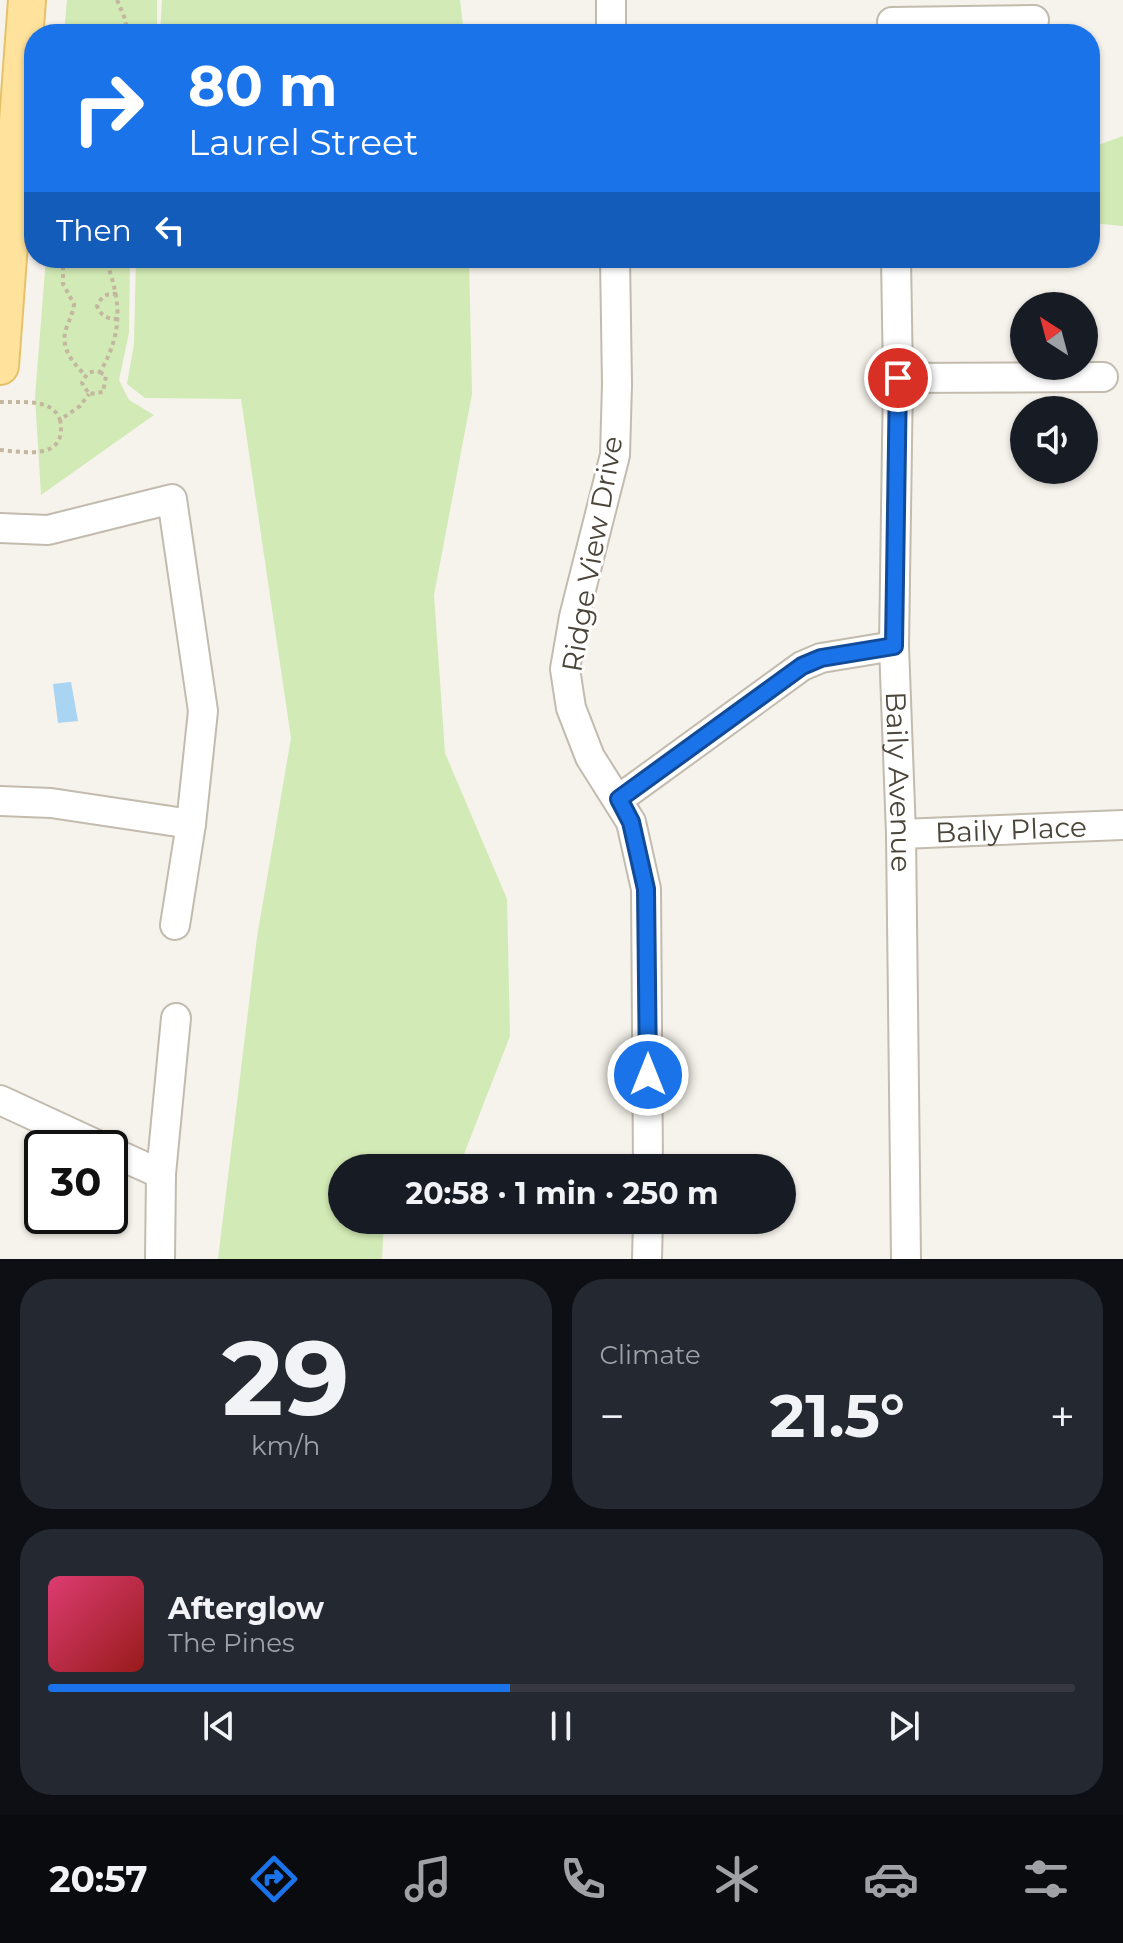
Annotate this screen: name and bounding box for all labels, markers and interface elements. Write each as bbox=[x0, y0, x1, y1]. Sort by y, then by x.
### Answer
text: 80 m bbox=[188, 52, 338, 120]
icon: right bbox=[56, 56, 160, 160]
text: Laurel Street bbox=[188, 120, 418, 164]
icon: left bbox=[148, 208, 192, 252]
text: Then bbox=[56, 212, 132, 249]
north arrow bbox=[1010, 292, 1098, 380]
map controls bbox=[1010, 292, 1098, 484]
pin bbox=[864, 344, 932, 412]
icon: arrive bbox=[876, 356, 920, 400]
button: sound bbox=[1010, 396, 1098, 484]
street label: Ridge View Drive bbox=[555, 434, 629, 674]
street label: Baily Avenue bbox=[879, 691, 918, 872]
street label: Baily Place bbox=[934, 809, 1087, 850]
position arrow bbox=[606, 1033, 690, 1117]
speed limit sign: 30 bbox=[24, 1130, 128, 1234]
text: 20:58 · 1 min · 250 m bbox=[405, 1175, 719, 1212]
text: 29 bbox=[222, 1314, 350, 1441]
text: Climate bbox=[600, 1339, 701, 1371]
text: 21.5° bbox=[770, 1379, 905, 1452]
text: − bbox=[600, 1389, 625, 1443]
text: + bbox=[1050, 1389, 1075, 1443]
text: km/h bbox=[251, 1430, 320, 1462]
text: Afterglow bbox=[168, 1590, 324, 1627]
text: The Pines bbox=[168, 1627, 295, 1659]
icon: previous bbox=[197, 1704, 241, 1748]
icon: pause bbox=[539, 1704, 583, 1748]
icon: next bbox=[882, 1704, 926, 1748]
icon: directions bbox=[246, 1851, 302, 1907]
icon: music bbox=[400, 1851, 456, 1907]
icon: phone bbox=[555, 1851, 611, 1907]
icon: climate bbox=[709, 1851, 765, 1907]
icon: car bbox=[863, 1851, 919, 1907]
icon: filters bbox=[1018, 1851, 1074, 1907]
text: 20:57 bbox=[49, 1857, 148, 1901]

